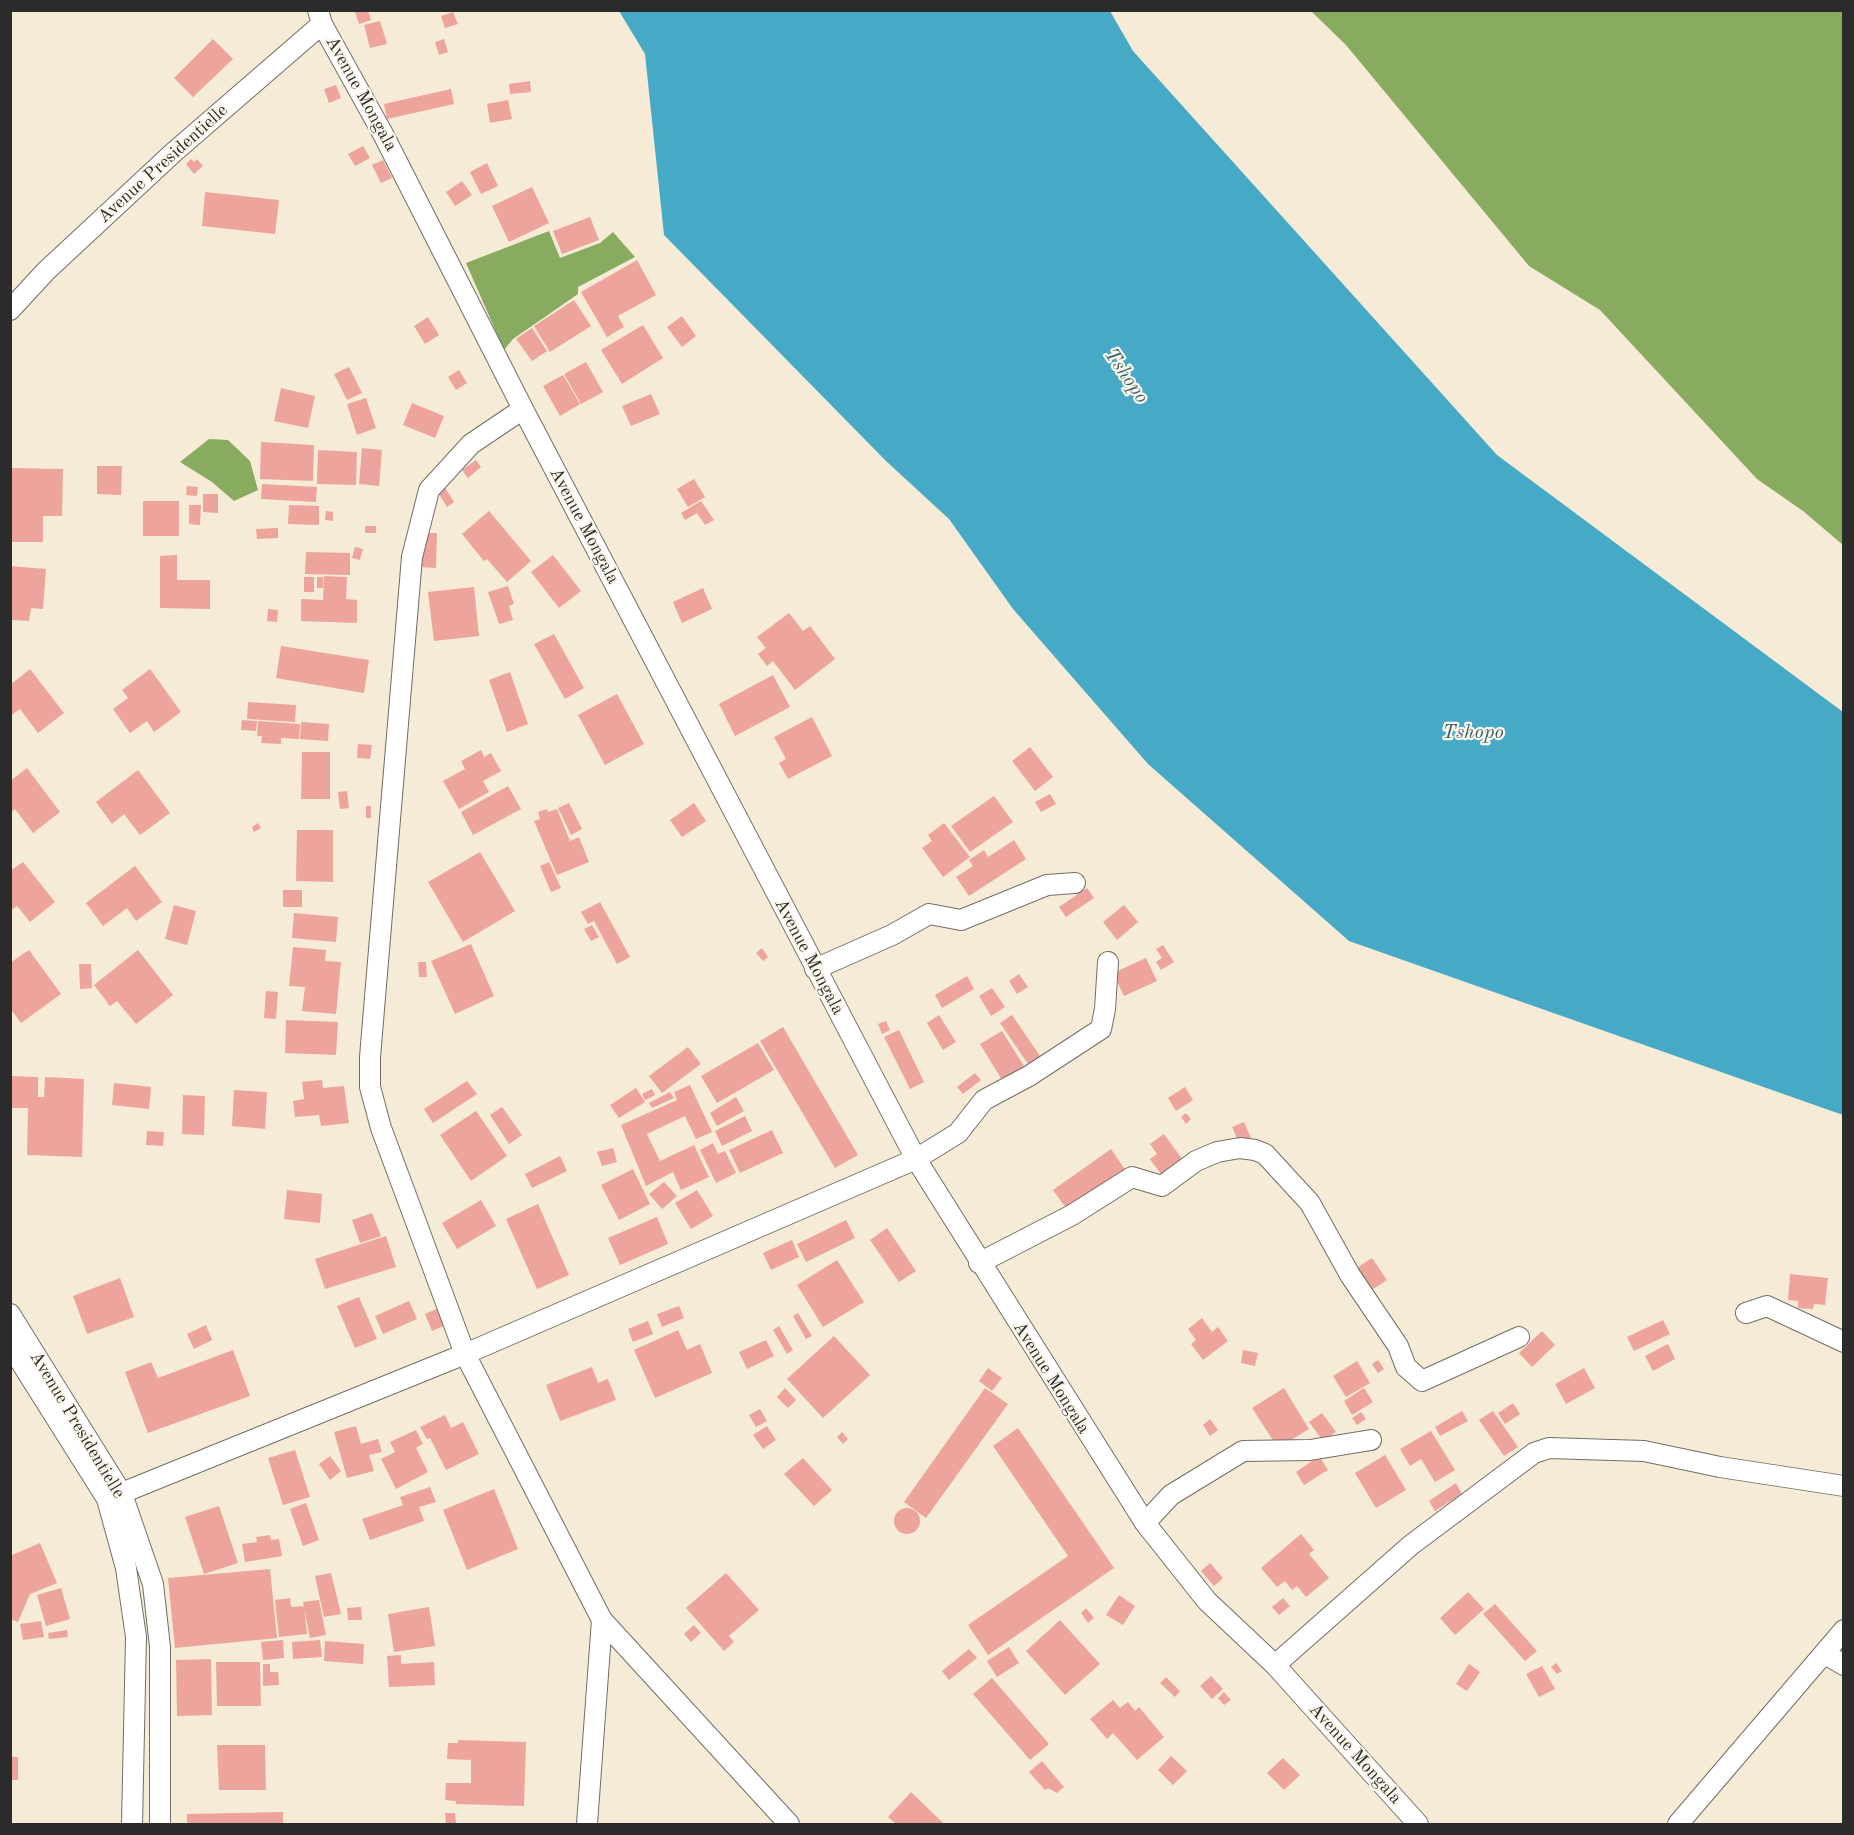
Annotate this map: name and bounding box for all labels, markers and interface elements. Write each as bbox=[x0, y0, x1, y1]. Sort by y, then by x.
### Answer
street label: Avenue Mongala bbox=[320, 33, 402, 155]
street label: Avenue Presidentielle bbox=[93, 100, 233, 228]
water label: Tshopo bbox=[1098, 344, 1154, 408]
street label: Avenue Mongala bbox=[544, 464, 624, 588]
water label: Tshopo bbox=[1442, 721, 1504, 745]
street label: Avenue Mongala bbox=[769, 895, 849, 1019]
street label: Avenue Mongala bbox=[1008, 1318, 1094, 1438]
street label: Avenue Presidentielle bbox=[25, 1348, 129, 1502]
street label: Avenue Mongala bbox=[1304, 1699, 1406, 1809]

